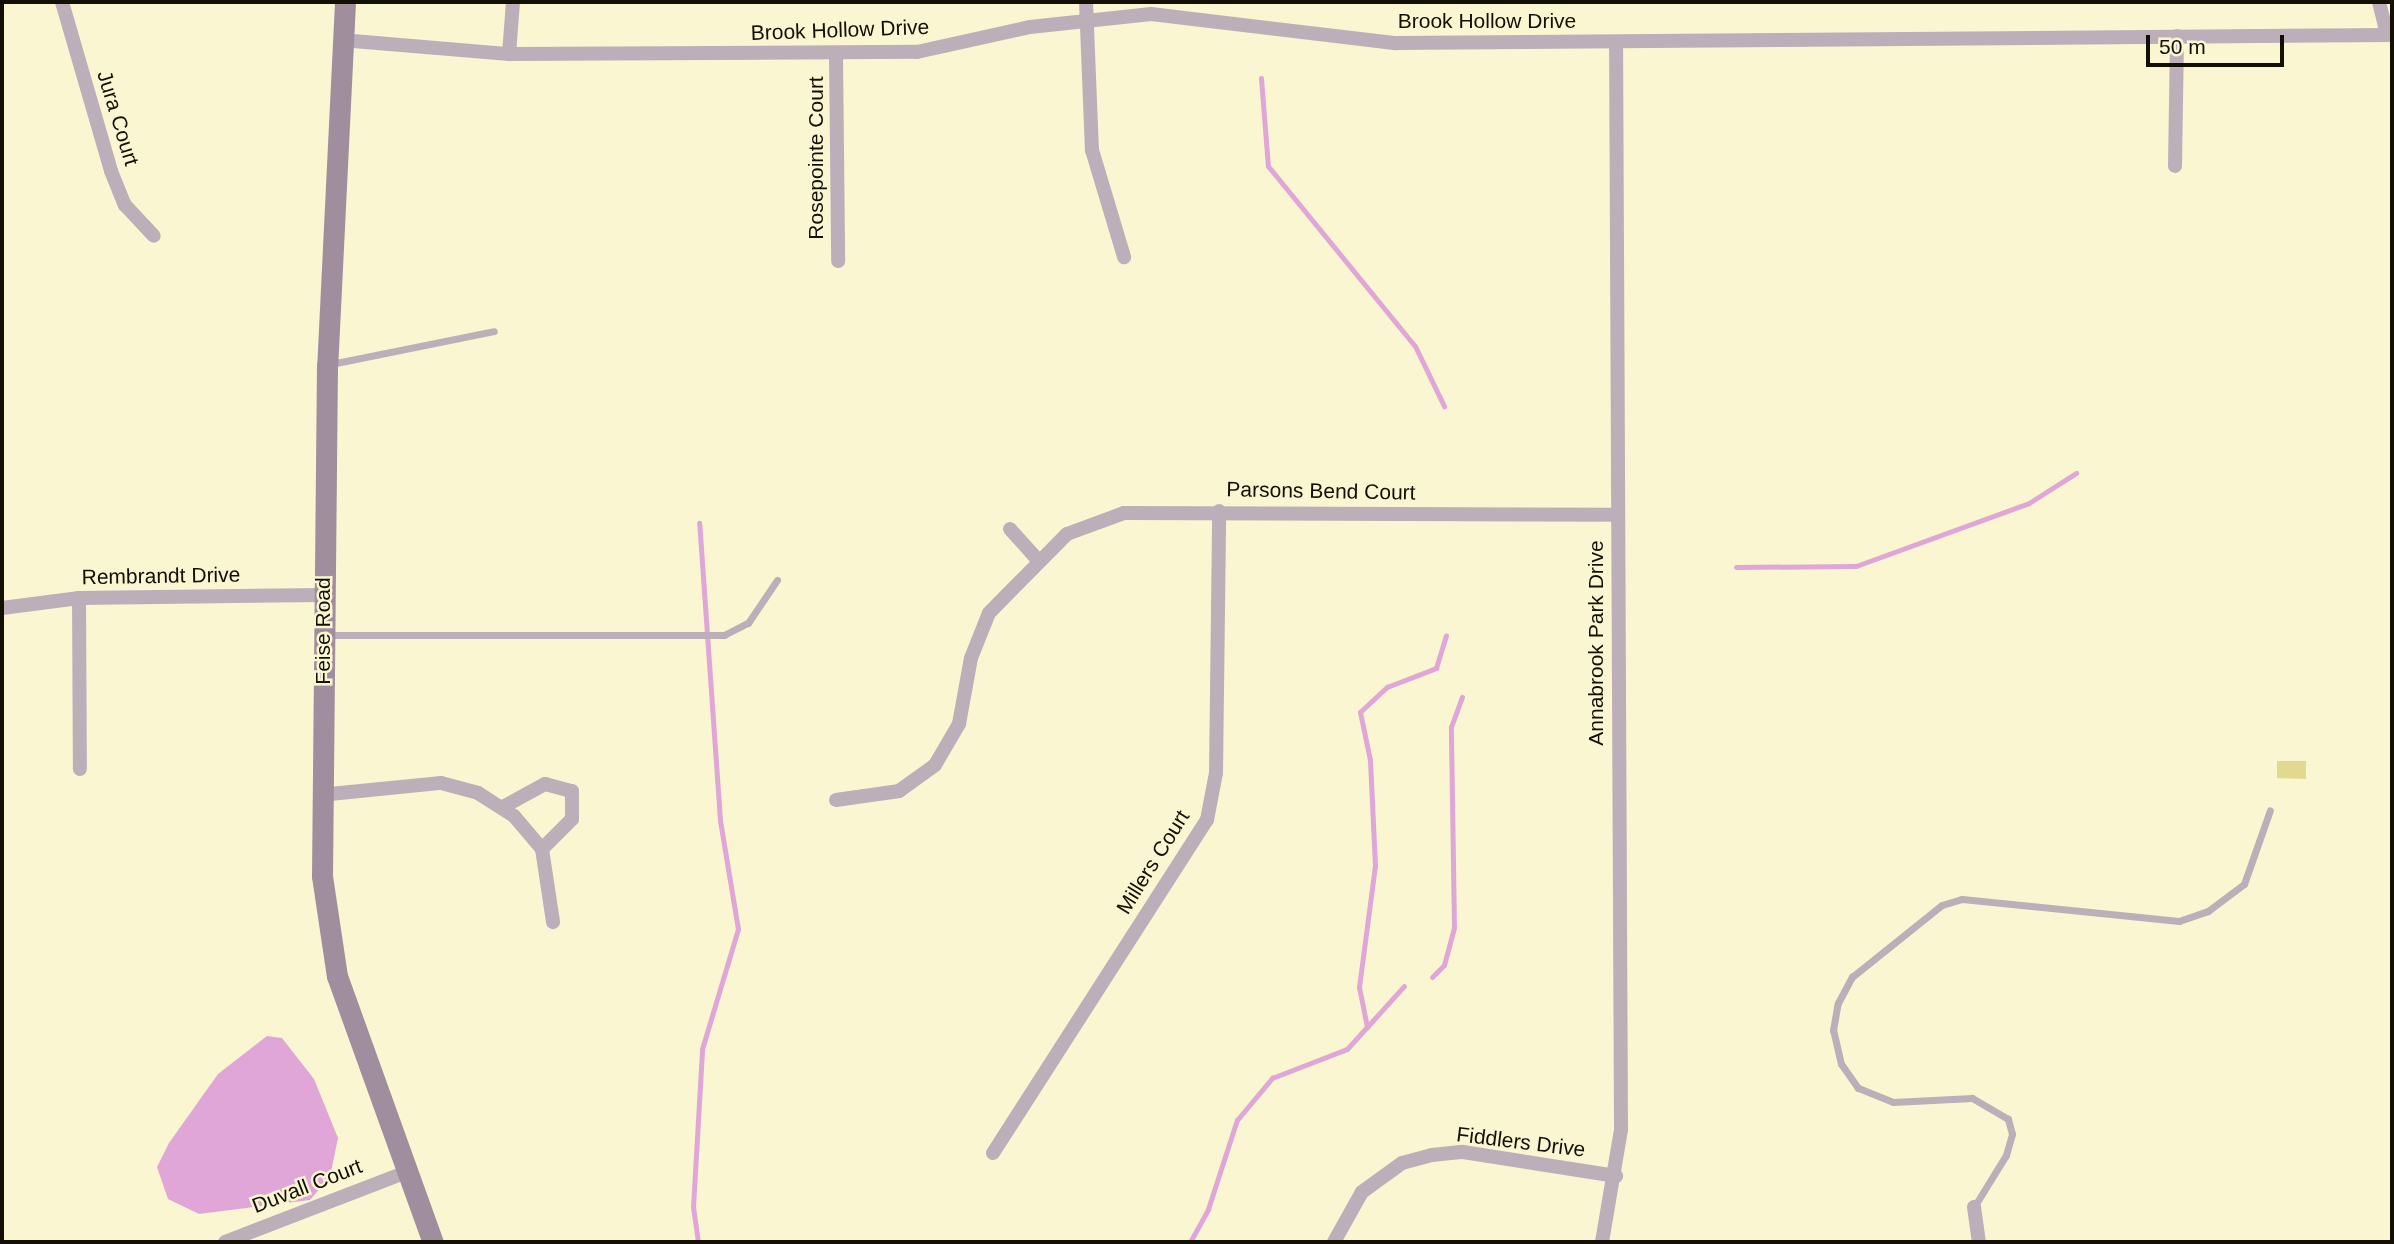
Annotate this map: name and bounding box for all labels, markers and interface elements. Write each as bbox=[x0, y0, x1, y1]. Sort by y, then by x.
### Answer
street label: Brook Hollow Drive bbox=[1398, 8, 1576, 34]
street label: Brook Hollow Drive bbox=[750, 14, 930, 46]
scale bar bbox=[2149, 21, 2287, 65]
text: 50 m bbox=[2159, 35, 2206, 58]
street label: Jura Court bbox=[92, 67, 144, 169]
street label: Rosepointe Court bbox=[803, 76, 829, 240]
street label: Parsons Bend Court bbox=[1226, 477, 1416, 505]
street label: Annabrook Park Drive bbox=[1583, 540, 1609, 746]
street label: Rembrandt Drive bbox=[81, 562, 241, 590]
street label: Feise Road bbox=[310, 577, 336, 685]
street label: Millers Court bbox=[1111, 805, 1195, 919]
street label: Fiddlers Drive bbox=[1455, 1122, 1587, 1162]
street label: Duvall Court bbox=[249, 1154, 365, 1218]

